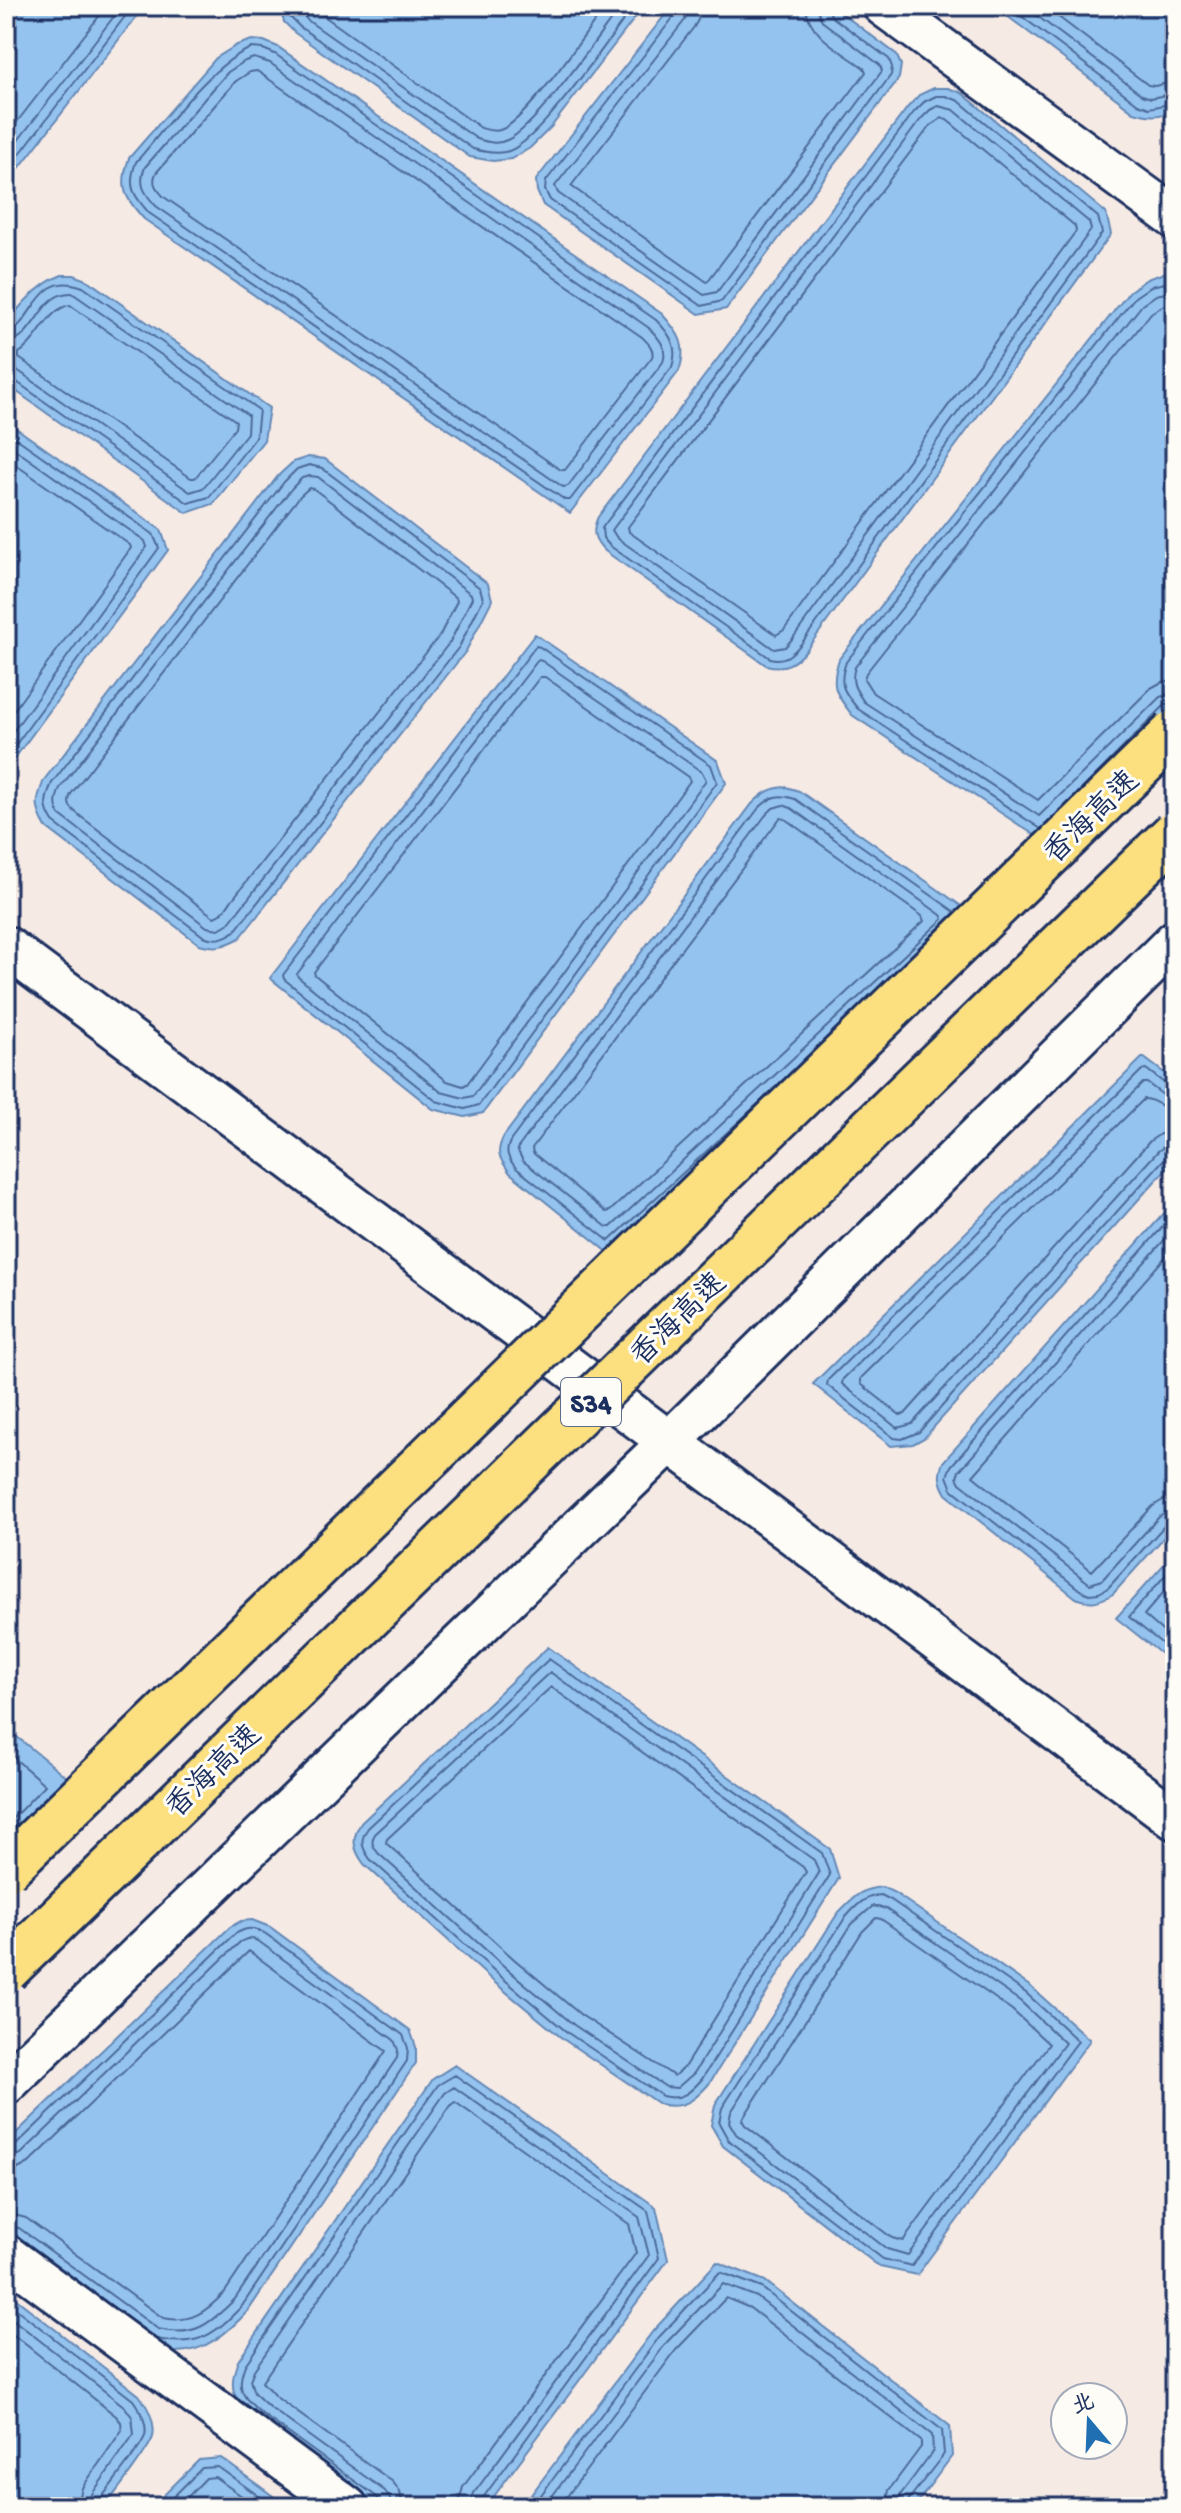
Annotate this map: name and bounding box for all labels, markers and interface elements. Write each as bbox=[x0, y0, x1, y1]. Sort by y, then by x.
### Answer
street label: 香海高速 bbox=[1036, 764, 1148, 874]
street label: 香海高速 bbox=[623, 1266, 735, 1376]
road number: S34 bbox=[561, 1378, 621, 1426]
street label: 香海高速 bbox=[158, 1718, 270, 1828]
north arrow bbox=[1049, 2381, 1129, 2461]
text: 北 bbox=[1069, 2390, 1098, 2422]

